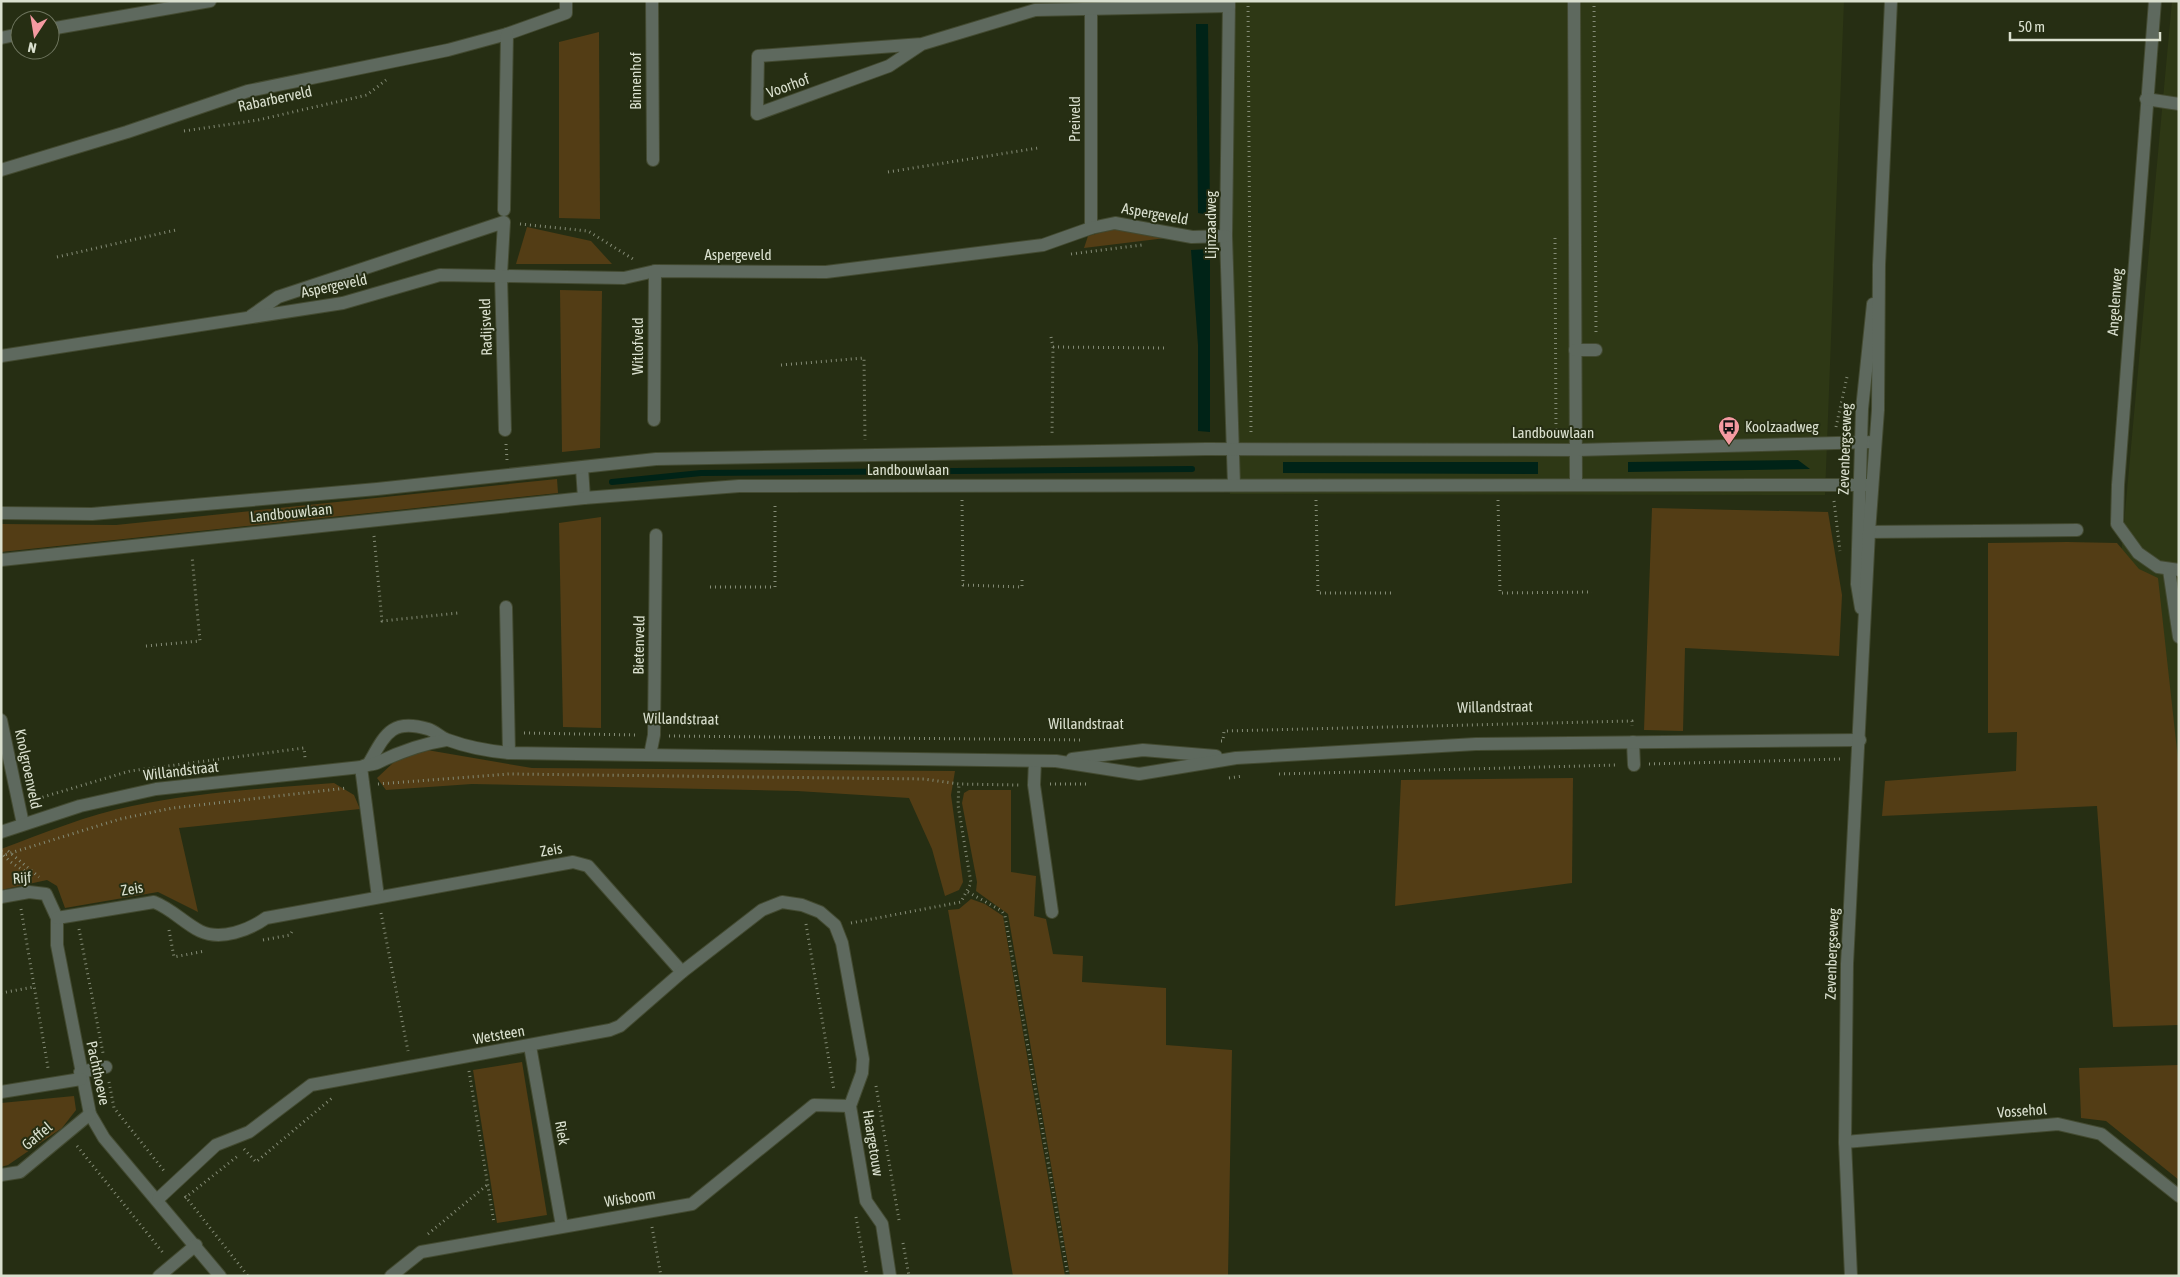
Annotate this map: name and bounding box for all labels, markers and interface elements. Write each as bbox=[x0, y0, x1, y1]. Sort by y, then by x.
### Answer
north arrow bbox=[10, 10, 60, 60]
scale bar bbox=[2010, 10, 2160, 42]
text: 50 m bbox=[2018, 18, 2045, 35]
text: N bbox=[27, 39, 38, 56]
street label: Binnenhof bbox=[627, 52, 644, 110]
street label: Voorhof bbox=[764, 70, 811, 101]
street label: Rabarberveld bbox=[236, 82, 313, 115]
street label: Preiveld bbox=[1066, 96, 1083, 142]
street label: Lijnzaadweg bbox=[1202, 190, 1219, 259]
street label: Aspergeveld bbox=[1121, 199, 1190, 228]
street label: Aspergeveld bbox=[704, 246, 772, 263]
street label: Angelenweg bbox=[2104, 267, 2125, 336]
street label: Aspergeveld bbox=[299, 270, 369, 301]
street label: Radijsveld bbox=[476, 298, 495, 356]
street label: Witlofveld bbox=[629, 317, 646, 375]
street label: Zevenbergseweg bbox=[1834, 402, 1855, 495]
bus stop icon: Koolzaadweg bbox=[1717, 415, 1741, 446]
place label: Koolzaadweg bbox=[1745, 418, 1819, 435]
street label: Landbouwlaan bbox=[1512, 424, 1594, 441]
street label: Landbouwlaan bbox=[867, 461, 949, 478]
street label: Landbouwlaan bbox=[249, 500, 333, 525]
street label: Bietenveld bbox=[629, 615, 648, 675]
street label: Willandstraat bbox=[1457, 697, 1533, 716]
street label: Willandstraat bbox=[643, 709, 719, 728]
street label: Willandstraat bbox=[1048, 715, 1124, 732]
street label: Knolgroenveld bbox=[12, 727, 45, 810]
street label: Willandstraat bbox=[142, 757, 220, 784]
street label: Zeis bbox=[538, 839, 563, 860]
street label: Rijf bbox=[12, 868, 32, 887]
street label: Zeis bbox=[120, 878, 144, 899]
street label: Zevenbergseweg bbox=[1821, 907, 1842, 1000]
street label: Wetsteen bbox=[472, 1022, 526, 1047]
street label: Pachthoeve bbox=[83, 1039, 114, 1107]
street label: Vossehol bbox=[1997, 1100, 2047, 1121]
street label: Haargetouw bbox=[860, 1108, 887, 1177]
street label: Gaffel bbox=[18, 1118, 55, 1153]
street label: Riek bbox=[552, 1119, 573, 1147]
street label: Wisboom bbox=[603, 1185, 657, 1210]

